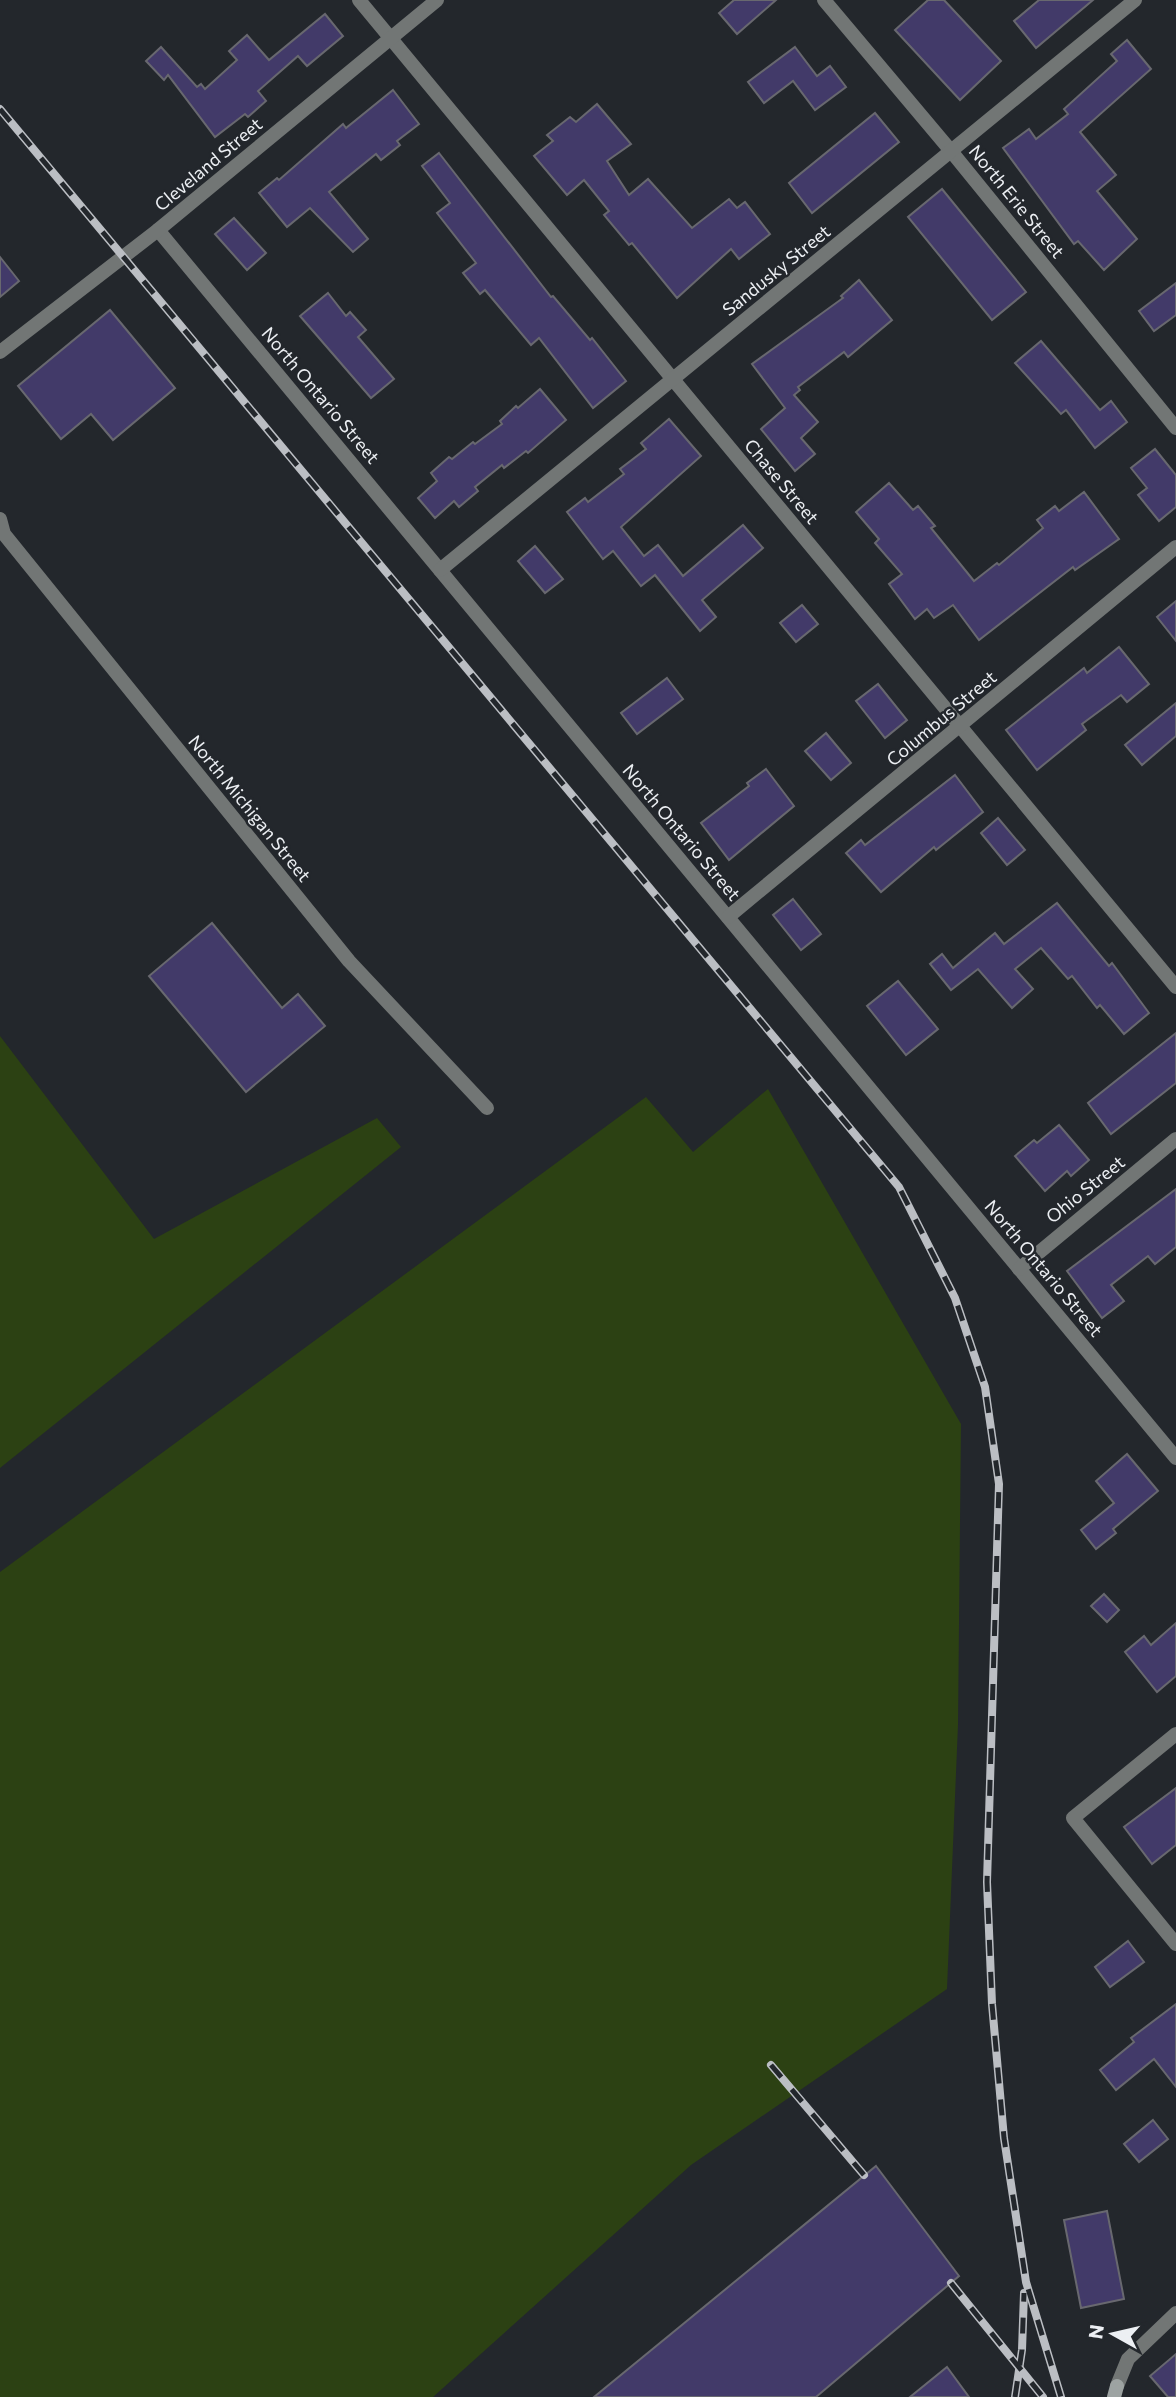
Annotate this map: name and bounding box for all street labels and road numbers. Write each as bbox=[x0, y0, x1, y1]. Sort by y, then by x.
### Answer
street label: Cleveland Street bbox=[150, 113, 266, 215]
street label: North Erie Street bbox=[965, 140, 1069, 262]
street label: Sandusky Street bbox=[718, 220, 834, 320]
street label: North Ontario Street bbox=[257, 322, 385, 468]
street label: Chase Street bbox=[740, 434, 824, 528]
street label: Columbus Street bbox=[882, 666, 1000, 770]
street label: North Michigan Street bbox=[184, 730, 316, 886]
street label: North Ontario Street bbox=[618, 759, 746, 905]
street label: Ohio Street bbox=[1041, 1151, 1129, 1227]
street label: North Ontario Street bbox=[980, 1195, 1108, 1341]

